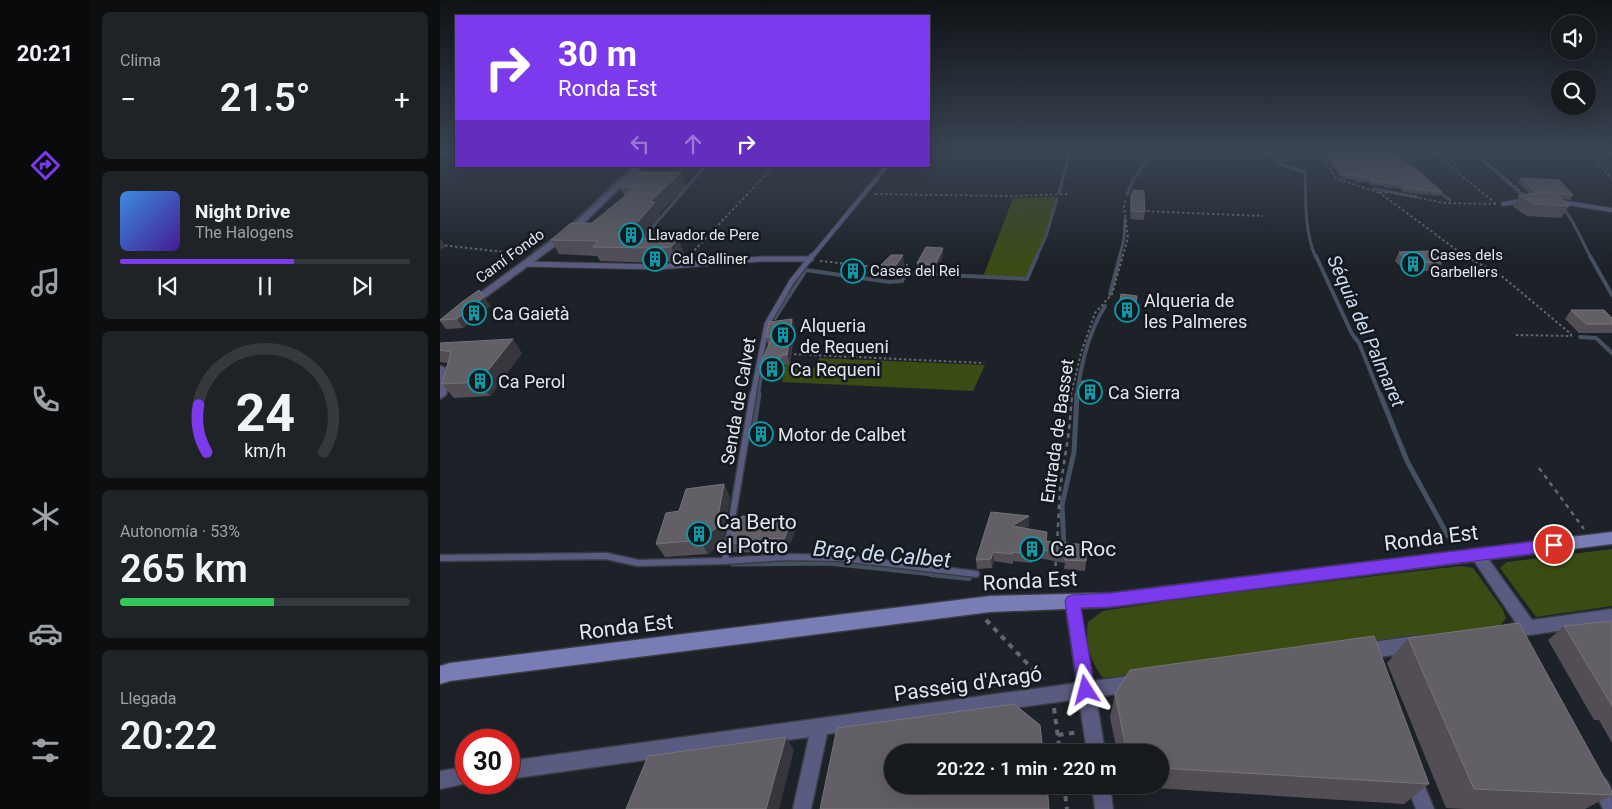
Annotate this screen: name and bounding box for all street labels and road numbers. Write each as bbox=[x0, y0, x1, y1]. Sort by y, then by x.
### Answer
street label: Camí Fondo bbox=[472, 225, 548, 287]
street label: Senda de Calvet bbox=[716, 336, 760, 466]
street label: Entrada de Basset bbox=[1036, 358, 1078, 504]
street label: Ronda Est bbox=[1383, 520, 1480, 556]
street label: Ronda Est bbox=[982, 567, 1078, 595]
street label: Ronda Est bbox=[578, 609, 675, 645]
street label: Passeig d'Aragó bbox=[892, 662, 1044, 706]

